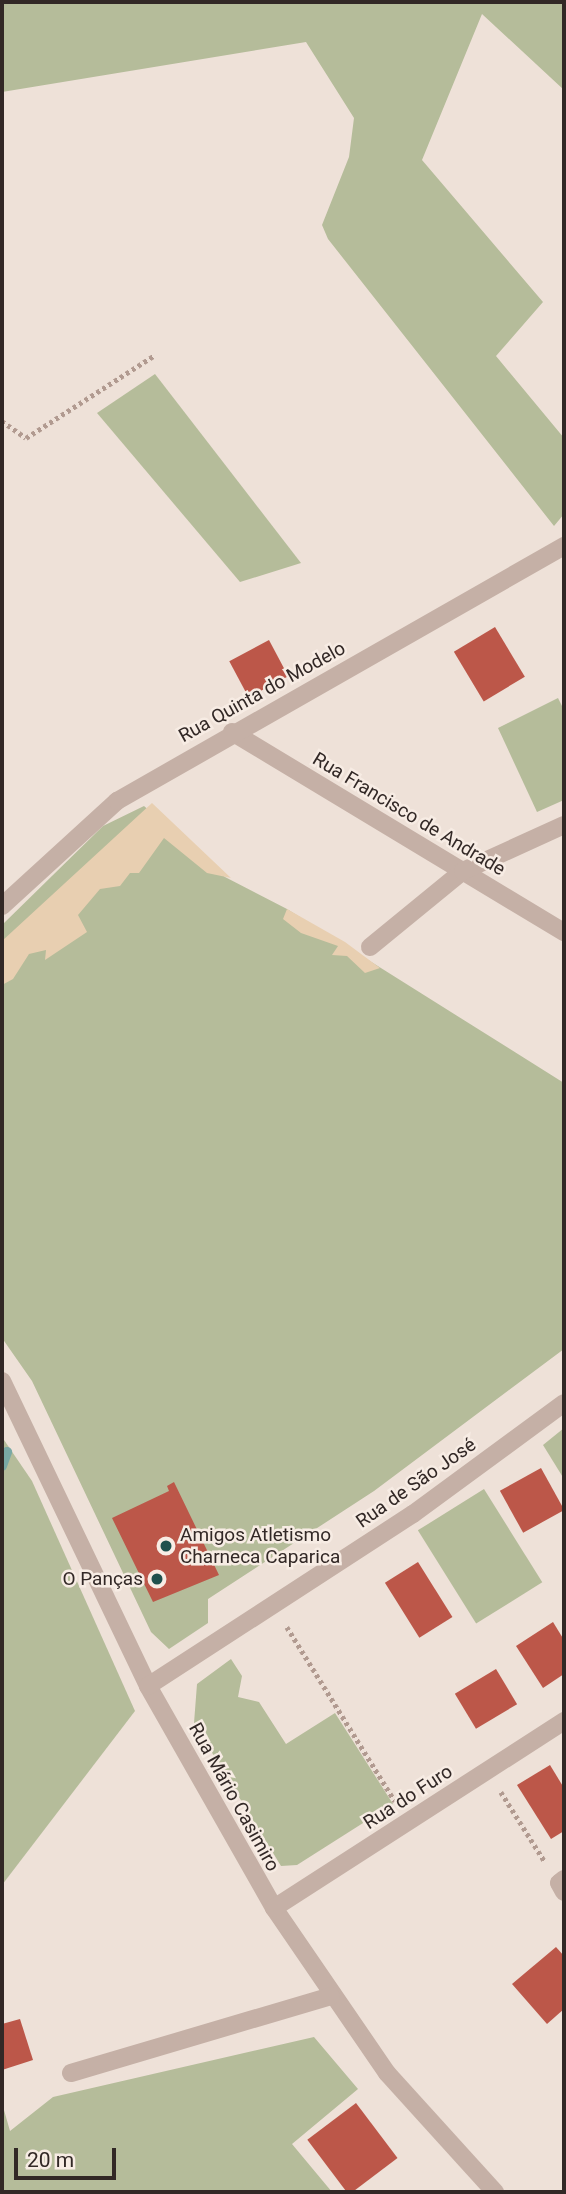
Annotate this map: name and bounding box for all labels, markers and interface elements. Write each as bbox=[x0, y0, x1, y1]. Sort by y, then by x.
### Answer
street label: Rua Quinta do Modelo bbox=[175, 637, 349, 747]
street label: Rua Francisco de Andrade bbox=[309, 747, 509, 881]
street label: Rua de São José bbox=[352, 1433, 480, 1533]
place label: Amigos Atletismo Charneca Caparica bbox=[180, 1524, 340, 1568]
marker: Amigos Atletismo Charneca Caparica bbox=[158, 1538, 174, 1554]
place label: O Panças bbox=[62, 1568, 143, 1590]
marker: O Panças bbox=[149, 1571, 165, 1587]
street label: Rua Mário Casimiro bbox=[184, 1719, 284, 1875]
street label: Rua do Furo bbox=[359, 1760, 457, 1834]
scale bar bbox=[18, 2134, 119, 2178]
text: 20 m bbox=[27, 2148, 74, 2172]

